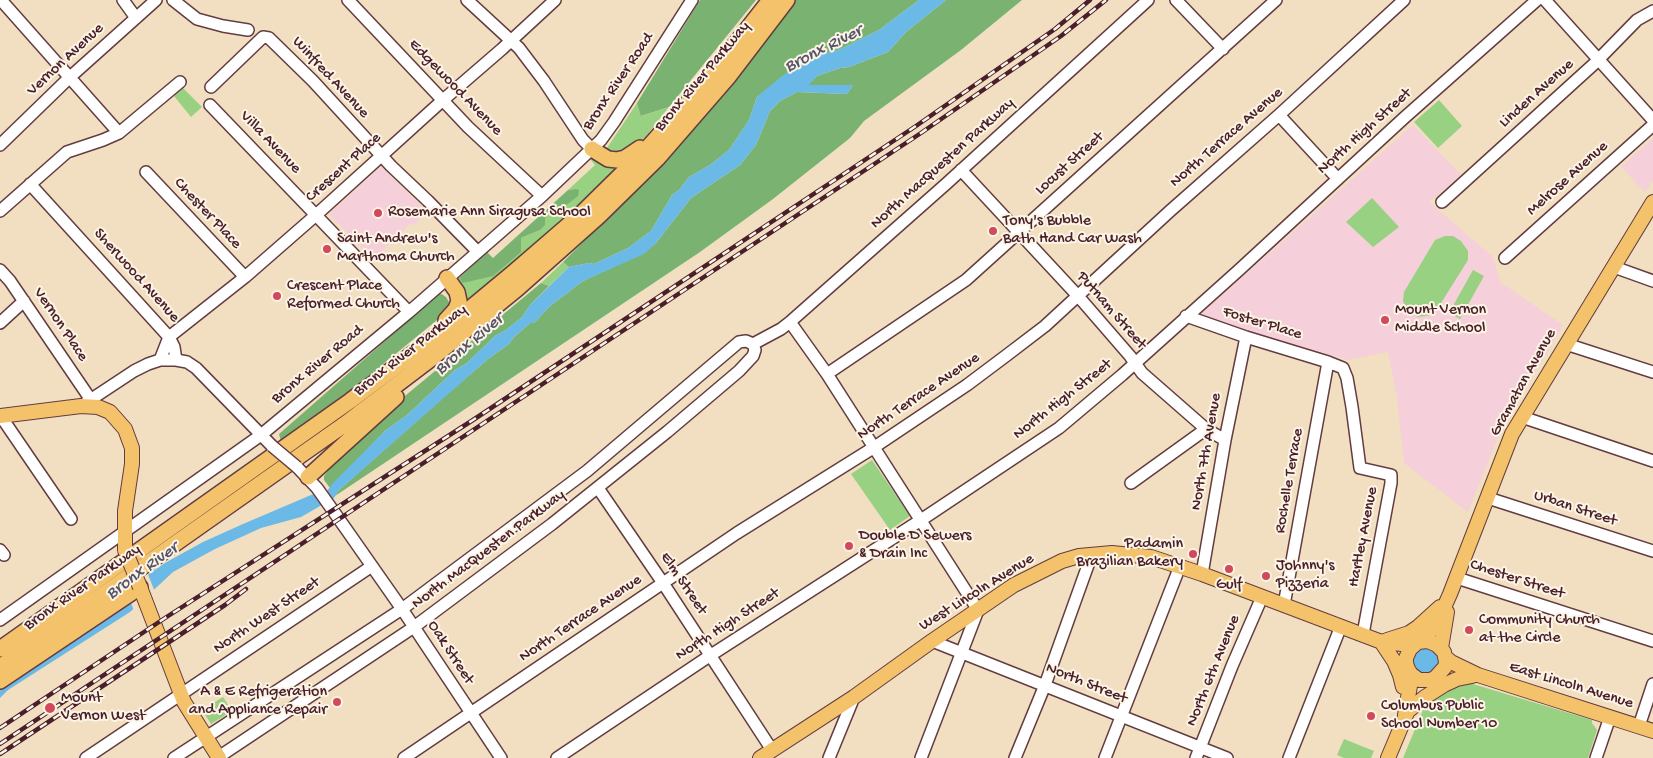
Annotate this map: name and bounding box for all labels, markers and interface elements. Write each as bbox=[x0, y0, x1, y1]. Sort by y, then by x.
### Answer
street label: Bronx River Parkway bbox=[651, 18, 755, 136]
street label: Vernon Avenue bbox=[24, 19, 108, 101]
water label: Bronx River bbox=[782, 21, 866, 79]
street label: Bronx River Road bbox=[579, 30, 659, 134]
street label: Winfred Avenue bbox=[287, 33, 373, 123]
street label: Edgewood Avenue bbox=[404, 36, 506, 140]
street label: Linden Avenue bbox=[1496, 55, 1578, 133]
street label: North Terrace Avenue bbox=[1167, 84, 1287, 192]
street label: North High Street bbox=[1314, 85, 1416, 179]
street label: North MacQuesten Parkway bbox=[867, 94, 1019, 234]
street label: Villa Avenue bbox=[235, 107, 305, 179]
street label: Locust Street bbox=[1032, 128, 1108, 200]
street label: Crescent Place bbox=[302, 129, 386, 207]
street label: Melrose Avenue bbox=[1523, 137, 1613, 221]
street label: Chester Place bbox=[169, 174, 245, 254]
place label: Rosemarie Ann Siragusa School bbox=[388, 203, 591, 223]
marker: Rosemarie Ann Siragusa School bbox=[372, 207, 384, 219]
place label: Tony's Bubble Bath Hand Car Wash bbox=[1003, 212, 1142, 250]
street label: Sherwood Avenue bbox=[89, 225, 183, 327]
marker: Tony's Bubble Bath Hand Car Wash bbox=[987, 225, 999, 237]
place label: Saint Andrew's Marthoma Church bbox=[337, 230, 455, 268]
marker: Saint Andrew's Marthoma Church bbox=[321, 243, 333, 255]
street label: Putnam Street bbox=[1072, 268, 1150, 354]
place label: Crescent Place Reformed Church bbox=[287, 277, 400, 315]
street label: Vernon Place bbox=[28, 284, 92, 366]
marker: Crescent Place Reformed Church bbox=[271, 290, 283, 302]
street label: Bronx River Parkway bbox=[351, 301, 471, 401]
place label: Mount Vernon Middle School bbox=[1395, 301, 1486, 339]
street label: Foster Place bbox=[1220, 303, 1304, 345]
water label: Bronx River bbox=[431, 309, 509, 381]
marker: Mount Vernon Middle School bbox=[1379, 314, 1391, 326]
street label: Bronx River Road bbox=[268, 321, 368, 409]
street label: Gramatan Avenue bbox=[1487, 326, 1561, 440]
street label: North Terrace Avenue bbox=[854, 349, 984, 445]
street label: North High Street bbox=[1010, 355, 1116, 445]
street label: North 7th Avenue bbox=[1187, 392, 1227, 512]
street label: Rochelle Terrace bbox=[1271, 427, 1309, 535]
street label: Hartley Avenue bbox=[1345, 485, 1383, 589]
street label: North MacQuesten Parkway bbox=[409, 486, 569, 614]
street label: Urban Street bbox=[1531, 487, 1619, 531]
place label: Double D Sewers & Drain Inc bbox=[859, 527, 971, 565]
place label: Padamin Brazilian Bakery bbox=[1076, 535, 1183, 573]
water label: Bronx River bbox=[103, 539, 183, 605]
street label: Bronx River Parkway bbox=[21, 540, 145, 636]
marker: Double D Sewers & Drain Inc bbox=[843, 540, 855, 552]
marker: Padamin Brazilian Bakery bbox=[1187, 548, 1199, 560]
street label: Elm Street bbox=[655, 549, 711, 619]
street label: West Lincoln Avenue bbox=[916, 550, 1038, 636]
street label: Chester Street bbox=[1467, 556, 1567, 604]
place label: Johnny's Pizzeria bbox=[1276, 557, 1334, 595]
marker: Gulf bbox=[1223, 563, 1235, 575]
marker: Johnny's Pizzeria bbox=[1260, 570, 1272, 582]
street label: North Terrace Avenue bbox=[516, 571, 646, 667]
street label: North West Street bbox=[210, 573, 324, 659]
place label: Gulf bbox=[1216, 576, 1242, 596]
street label: North High Street bbox=[672, 584, 784, 666]
place label: Community Church at the Circle bbox=[1479, 611, 1600, 649]
street label: North 6th Avenue bbox=[1183, 612, 1245, 730]
street label: Oak Street bbox=[422, 618, 478, 688]
marker: Community Church at the Circle bbox=[1463, 624, 1475, 636]
street label: East Lincoln Avenue bbox=[1507, 658, 1635, 714]
street label: North Street bbox=[1043, 659, 1129, 709]
place label: A & E Refrigeration and Appliance Repair bbox=[189, 683, 327, 721]
place label: Mount Vernon West bbox=[61, 689, 145, 727]
marker: A & E Refrigeration and Appliance Repair bbox=[331, 696, 343, 708]
place label: Columbus Public School Number 10 bbox=[1381, 697, 1497, 735]
marker: Mount Vernon West bbox=[43, 701, 57, 715]
marker: Columbus Public School Number 10 bbox=[1365, 710, 1377, 722]

